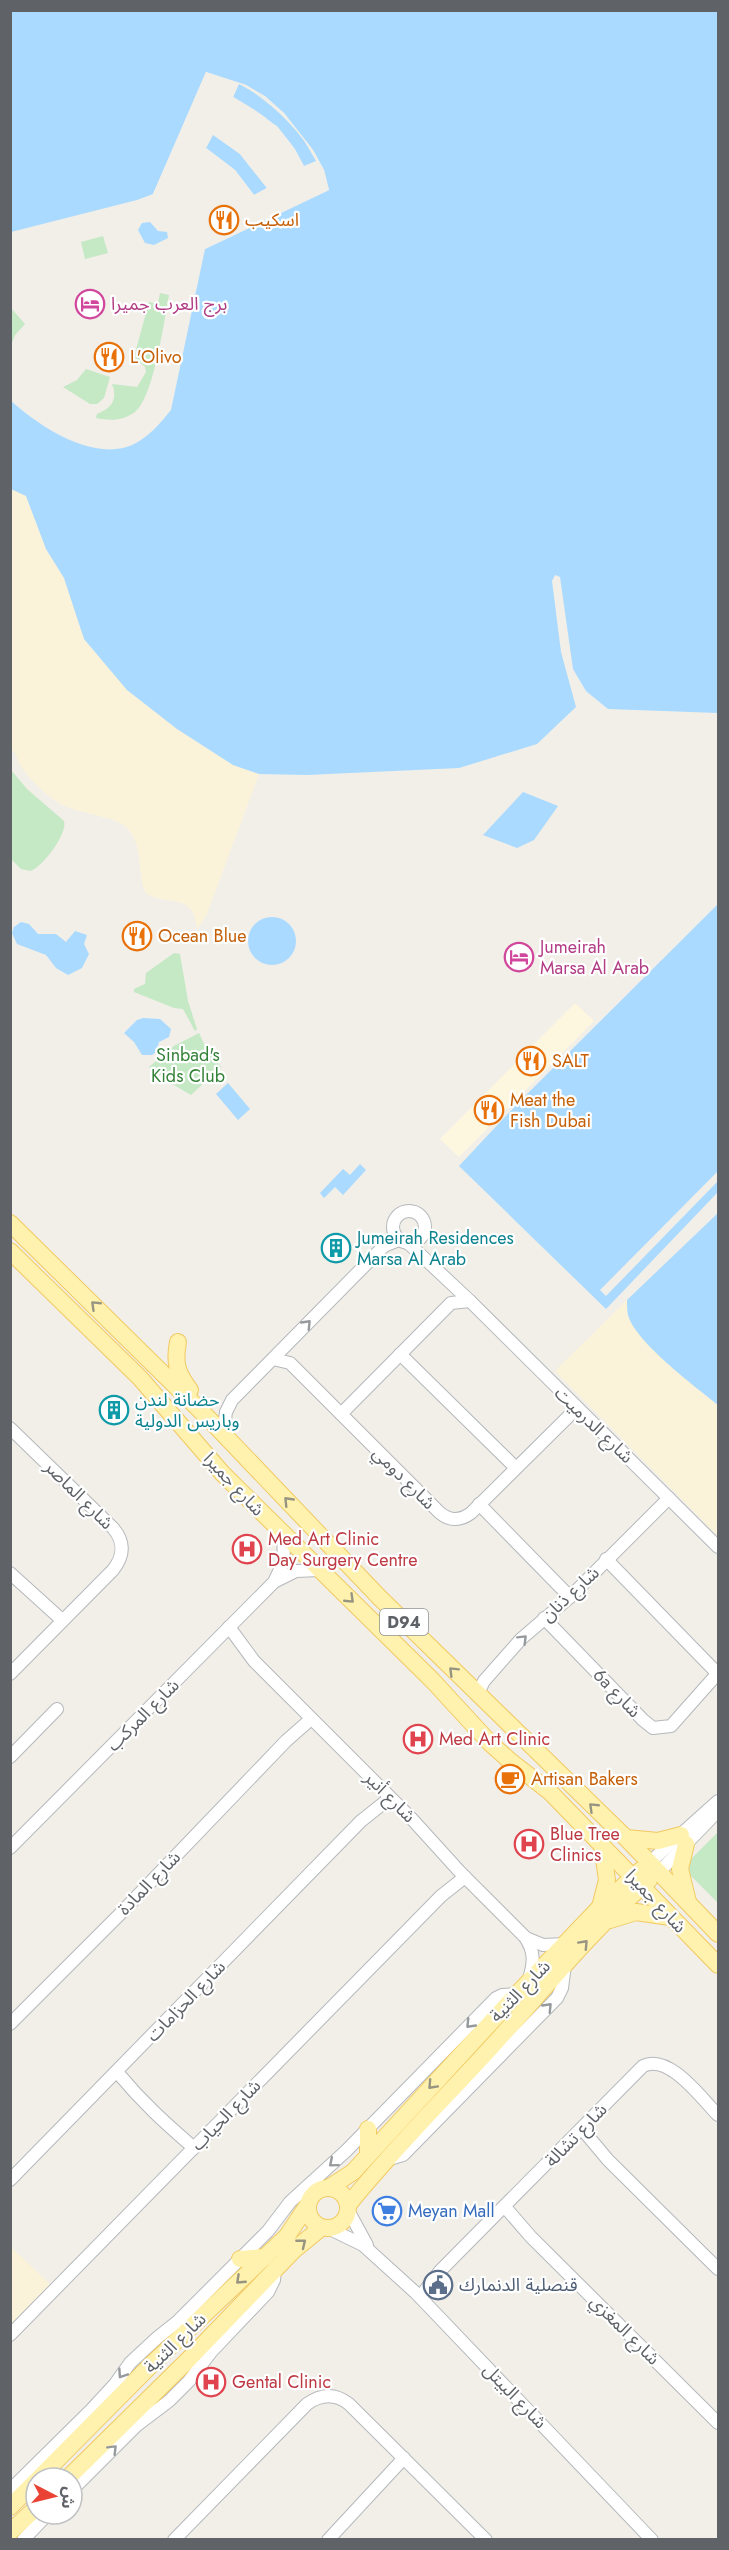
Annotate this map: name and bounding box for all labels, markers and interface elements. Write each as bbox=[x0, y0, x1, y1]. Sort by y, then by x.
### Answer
restaurant icon: اسكيب bbox=[208, 204, 240, 236]
place label: اسكيب bbox=[245, 207, 299, 233]
hotel icon: برج العرب جميرا bbox=[74, 288, 106, 320]
place label: برج العرب جميرا bbox=[111, 291, 227, 317]
restaurant icon: L'Olivo bbox=[93, 341, 125, 373]
place label: L'Olivo bbox=[130, 344, 182, 370]
restaurant icon: Ocean Blue bbox=[121, 920, 153, 952]
place label: Ocean Blue bbox=[158, 923, 247, 949]
place label: Jumeirah Marsa Al Arab bbox=[538, 934, 649, 981]
hotel icon: Jumeirah Marsa Al Arab bbox=[503, 941, 535, 973]
park label: Sinbad's Kids Club bbox=[151, 1042, 225, 1089]
restaurant icon: SALT bbox=[515, 1045, 547, 1077]
place label: SALT bbox=[552, 1048, 590, 1074]
place label: Meat the Fish Dubai bbox=[510, 1087, 591, 1134]
restaurant icon: Meat the Fish Dubai bbox=[473, 1094, 505, 1126]
place label: Jumeirah Residences Marsa Al Arab bbox=[355, 1225, 514, 1272]
building icon: Jumeirah Residences Marsa Al Arab bbox=[320, 1232, 352, 1264]
one-way arrow bbox=[91, 1302, 102, 1313]
one-way arrow bbox=[300, 1320, 311, 1331]
street label: شارع الدرميت bbox=[548, 1381, 639, 1470]
place label: حضانة لندن وباريس الدولية bbox=[135, 1387, 240, 1434]
building icon: حضانة لندن وباريس الدولية bbox=[98, 1394, 130, 1426]
street label: شارع دومي bbox=[366, 1441, 441, 1516]
street label: شارع جميرا bbox=[197, 1446, 271, 1522]
street label: شارع الماصر bbox=[37, 1454, 119, 1536]
one-way arrow bbox=[284, 1498, 295, 1508]
place label: Med Art Clinic Day Surgery Centre bbox=[268, 1526, 417, 1573]
hospital icon: Med Art Clinic Day Surgery Centre bbox=[231, 1533, 263, 1565]
street label: شارع ذنان bbox=[535, 1560, 606, 1629]
one-way arrow bbox=[342, 1592, 353, 1603]
road number: D94 bbox=[380, 1609, 428, 1635]
one-way arrow bbox=[516, 1635, 526, 1646]
street label: 6a شارع bbox=[586, 1663, 647, 1724]
one-way arrow bbox=[450, 1667, 461, 1678]
street label: شارع المركب bbox=[101, 1673, 186, 1758]
hospital icon: Med Art Clinic bbox=[402, 1723, 434, 1755]
place label: Med Art Clinic bbox=[439, 1726, 550, 1752]
cafe icon: Artisan Bakers bbox=[494, 1763, 526, 1795]
street label: شارع أنير bbox=[357, 1765, 422, 1829]
place label: Artisan Bakers bbox=[531, 1766, 638, 1792]
one-way arrow bbox=[590, 1803, 601, 1814]
place label: Blue Tree Clinics bbox=[550, 1821, 620, 1868]
hospital icon: Blue Tree Clinics bbox=[513, 1828, 545, 1860]
street label: شارع المادة bbox=[112, 1845, 187, 1922]
street label: شارع جميرا bbox=[619, 1863, 693, 1939]
one-way arrow bbox=[577, 1940, 588, 1951]
street label: شارع الحزامات bbox=[140, 1954, 232, 2048]
street label: شارع الثنية bbox=[484, 1954, 557, 2029]
one-way arrow bbox=[541, 2003, 552, 2014]
one-way arrow bbox=[466, 2018, 477, 2028]
street label: شارع الحياب bbox=[185, 2073, 268, 2157]
one-way arrow bbox=[428, 2078, 439, 2089]
street label: شارع تشالة bbox=[539, 2097, 614, 2173]
one-way arrow bbox=[329, 2156, 340, 2167]
supermarket icon: Meyan Mall bbox=[371, 2195, 403, 2227]
place label: Meyan Mall bbox=[408, 2198, 495, 2224]
one-way arrow bbox=[295, 2240, 306, 2251]
public building icon: قنصلية الدنمارك bbox=[422, 2269, 454, 2301]
place label: قنصلية الدنمارك bbox=[459, 2272, 578, 2298]
one-way arrow bbox=[237, 2273, 248, 2284]
street label: شارع المغزي bbox=[583, 2289, 666, 2372]
street label: شارع الثنية bbox=[138, 2307, 213, 2380]
street label: شارع البيتل bbox=[476, 2357, 553, 2435]
hospital icon: Gental Clinic bbox=[195, 2366, 227, 2398]
one-way arrow bbox=[118, 2368, 129, 2379]
place label: Gental Clinic bbox=[232, 2369, 331, 2395]
one-way arrow bbox=[106, 2445, 117, 2456]
north arrow bbox=[24, 2466, 84, 2526]
text: ش bbox=[56, 2485, 81, 2510]

